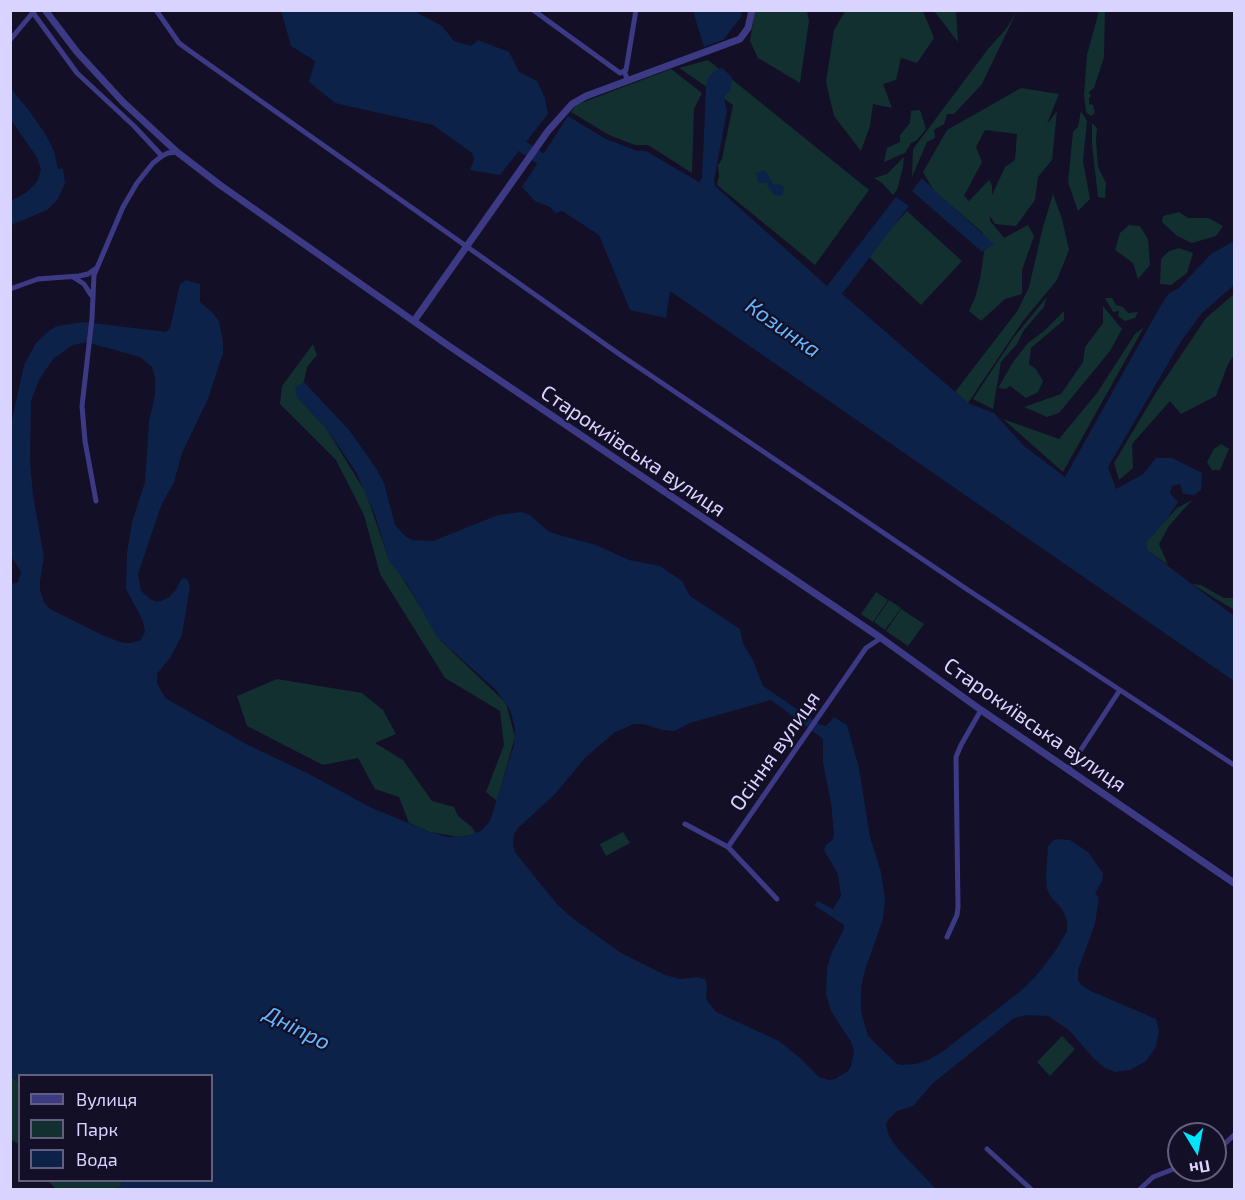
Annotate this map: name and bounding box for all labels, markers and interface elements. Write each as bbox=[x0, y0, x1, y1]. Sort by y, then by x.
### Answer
water label: Козинка bbox=[740, 293, 826, 363]
street label: Старокиївська вулиця bbox=[536, 380, 730, 522]
street label: Старокиївська вулиця bbox=[939, 652, 1131, 798]
street label: Осіння вулиця bbox=[725, 686, 825, 816]
water label: Дніпро bbox=[259, 1000, 335, 1056]
legend bbox=[18, 1074, 213, 1182]
text: Вулиця bbox=[76, 1088, 137, 1110]
text: Парк bbox=[76, 1118, 118, 1140]
north arrow bbox=[1167, 1122, 1227, 1182]
text: Вода bbox=[76, 1148, 118, 1170]
text: Пн bbox=[1188, 1157, 1212, 1179]

